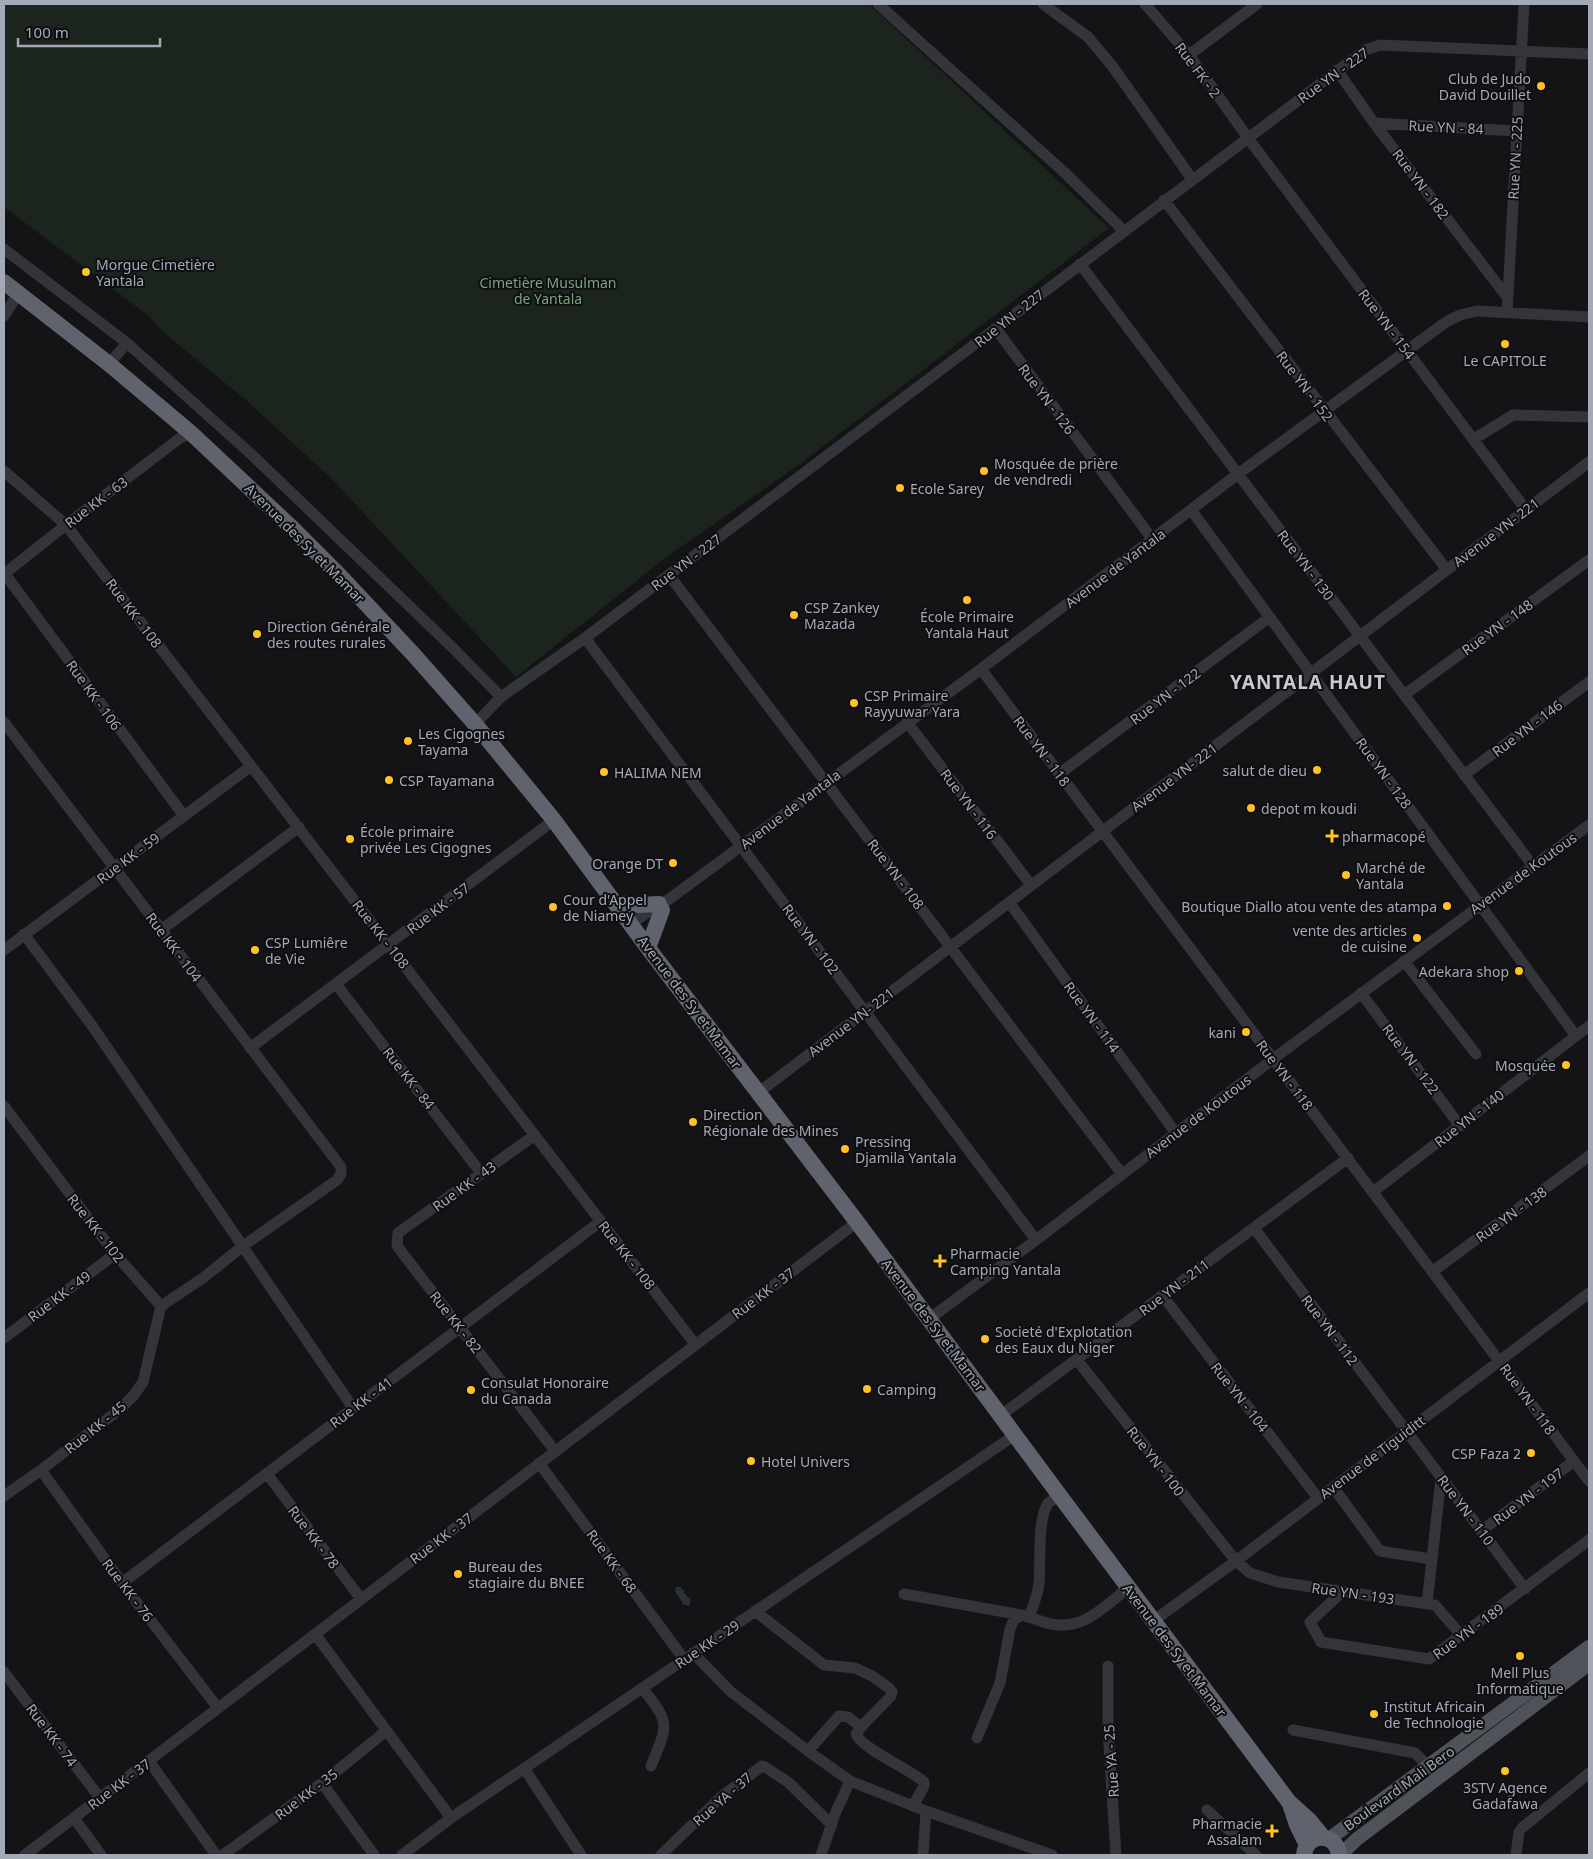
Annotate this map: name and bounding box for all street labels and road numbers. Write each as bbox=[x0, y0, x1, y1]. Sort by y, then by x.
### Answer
street label: Rue FK - 2 bbox=[1171, 38, 1225, 102]
street label: Rue YN - 227 bbox=[1294, 43, 1372, 107]
street label: Rue YN - 84 bbox=[1408, 116, 1484, 138]
street label: Rue YN - 225 bbox=[1503, 116, 1527, 200]
street label: Rue YN - 182 bbox=[1388, 145, 1454, 223]
street label: Rue YN - 227 bbox=[970, 285, 1048, 351]
street label: Rue YN - 154 bbox=[1354, 285, 1420, 363]
street label: Rue YN - 152 bbox=[1272, 347, 1338, 425]
street label: Rue YN - 126 bbox=[1014, 360, 1080, 438]
street label: Rue KK - 63 bbox=[61, 472, 131, 532]
street label: Avenue des Sy et Mamar bbox=[241, 479, 369, 607]
street label: Avenue YN- 221 bbox=[1449, 493, 1543, 571]
street label: Avenue de Yantala bbox=[1061, 524, 1169, 612]
street label: Rue YN - 130 bbox=[1273, 526, 1339, 604]
street label: Rue YN - 227 bbox=[647, 529, 725, 595]
street label: Rue KK - 108 bbox=[102, 575, 166, 651]
street label: Rue YN - 148 bbox=[1458, 595, 1536, 659]
street label: Rue KK - 106 bbox=[62, 656, 126, 734]
street label: Rue YN - 122 bbox=[1126, 663, 1204, 729]
street label: Rue YN - 146 bbox=[1488, 695, 1566, 761]
street label: Rue YN - 118 bbox=[1009, 712, 1075, 790]
street label: Rue YN - 128 bbox=[1352, 734, 1416, 812]
street label: Avenue YN- 221 bbox=[1127, 738, 1221, 816]
street label: Avenue de Yantala bbox=[736, 765, 844, 853]
street label: Rue YN - 116 bbox=[936, 765, 1002, 843]
street label: Rue KK - 59 bbox=[93, 828, 163, 888]
street label: Avenue de Koutous bbox=[1466, 828, 1580, 918]
street label: Rue YN - 108 bbox=[863, 835, 929, 913]
street label: Rue KK - 57 bbox=[403, 878, 473, 938]
street label: Rue KK - 108 bbox=[348, 896, 414, 972]
street label: Rue YN - 102 bbox=[778, 900, 844, 978]
street label: Rue KK - 104 bbox=[142, 909, 206, 985]
street label: Avenue des Sy et Mamar bbox=[634, 932, 746, 1073]
street label: Rue YN - 114 bbox=[1060, 978, 1124, 1056]
street label: Avenue YN- 221 bbox=[804, 983, 898, 1061]
street label: Rue YN - 122 bbox=[1378, 1020, 1444, 1098]
street label: Rue YN - 118 bbox=[1252, 1036, 1318, 1114]
street label: Rue KK - 84 bbox=[379, 1043, 439, 1113]
street label: Avenue de Koutous bbox=[1141, 1070, 1255, 1162]
street label: Rue YN - 140 bbox=[1430, 1085, 1508, 1151]
street label: Rue KK - 43 bbox=[428, 1157, 500, 1215]
street label: Rue YN - 138 bbox=[1472, 1182, 1550, 1246]
street label: Rue KK - 102 bbox=[63, 1190, 129, 1266]
street label: Rue KK - 108 bbox=[594, 1217, 660, 1293]
street label: Rue YN - 211 bbox=[1135, 1254, 1213, 1320]
street label: Avenue des Sy et Mamar bbox=[878, 1255, 990, 1396]
street label: Rue KK - 37 bbox=[728, 1263, 798, 1323]
street label: Rue KK - 49 bbox=[24, 1266, 94, 1326]
street label: Rue KK - 82 bbox=[426, 1287, 486, 1357]
street label: Rue YN - 112 bbox=[1297, 1291, 1363, 1369]
street label: Rue YN - 104 bbox=[1207, 1358, 1273, 1436]
street label: Rue YN - 118 bbox=[1496, 1360, 1560, 1438]
street label: Rue KK - 41 bbox=[326, 1372, 396, 1432]
street label: Rue KK - 45 bbox=[60, 1396, 130, 1458]
street label: Avenue de Tiguiditt bbox=[1315, 1411, 1429, 1503]
street label: Rue YN - 100 bbox=[1123, 1422, 1189, 1500]
street label: Rue YN - 197 bbox=[1489, 1463, 1567, 1529]
street label: Rue YN - 110 bbox=[1433, 1471, 1499, 1549]
street label: Rue KK - 78 bbox=[284, 1502, 344, 1572]
street label: Rue KK - 37 bbox=[406, 1508, 476, 1568]
street label: Rue KK - 68 bbox=[583, 1525, 641, 1597]
street label: Rue KK - 76 bbox=[98, 1555, 158, 1625]
street label: Rue YN - 193 bbox=[1310, 1578, 1396, 1608]
street label: Avenue des Sy et Mamar bbox=[1119, 1580, 1231, 1721]
street label: Rue YN - 189 bbox=[1429, 1599, 1507, 1663]
street label: Rue KK - 29 bbox=[671, 1615, 743, 1673]
street label: Rue KK - 74 bbox=[22, 1700, 82, 1770]
street label: Rue YA - 25 bbox=[1099, 1724, 1123, 1798]
street label: Boulevard Mali Bero bbox=[1340, 1741, 1458, 1835]
street label: Rue KK - 37 bbox=[84, 1754, 154, 1814]
street label: Rue KK - 35 bbox=[271, 1764, 341, 1824]
street label: Rue YA - 37 bbox=[688, 1768, 756, 1830]

